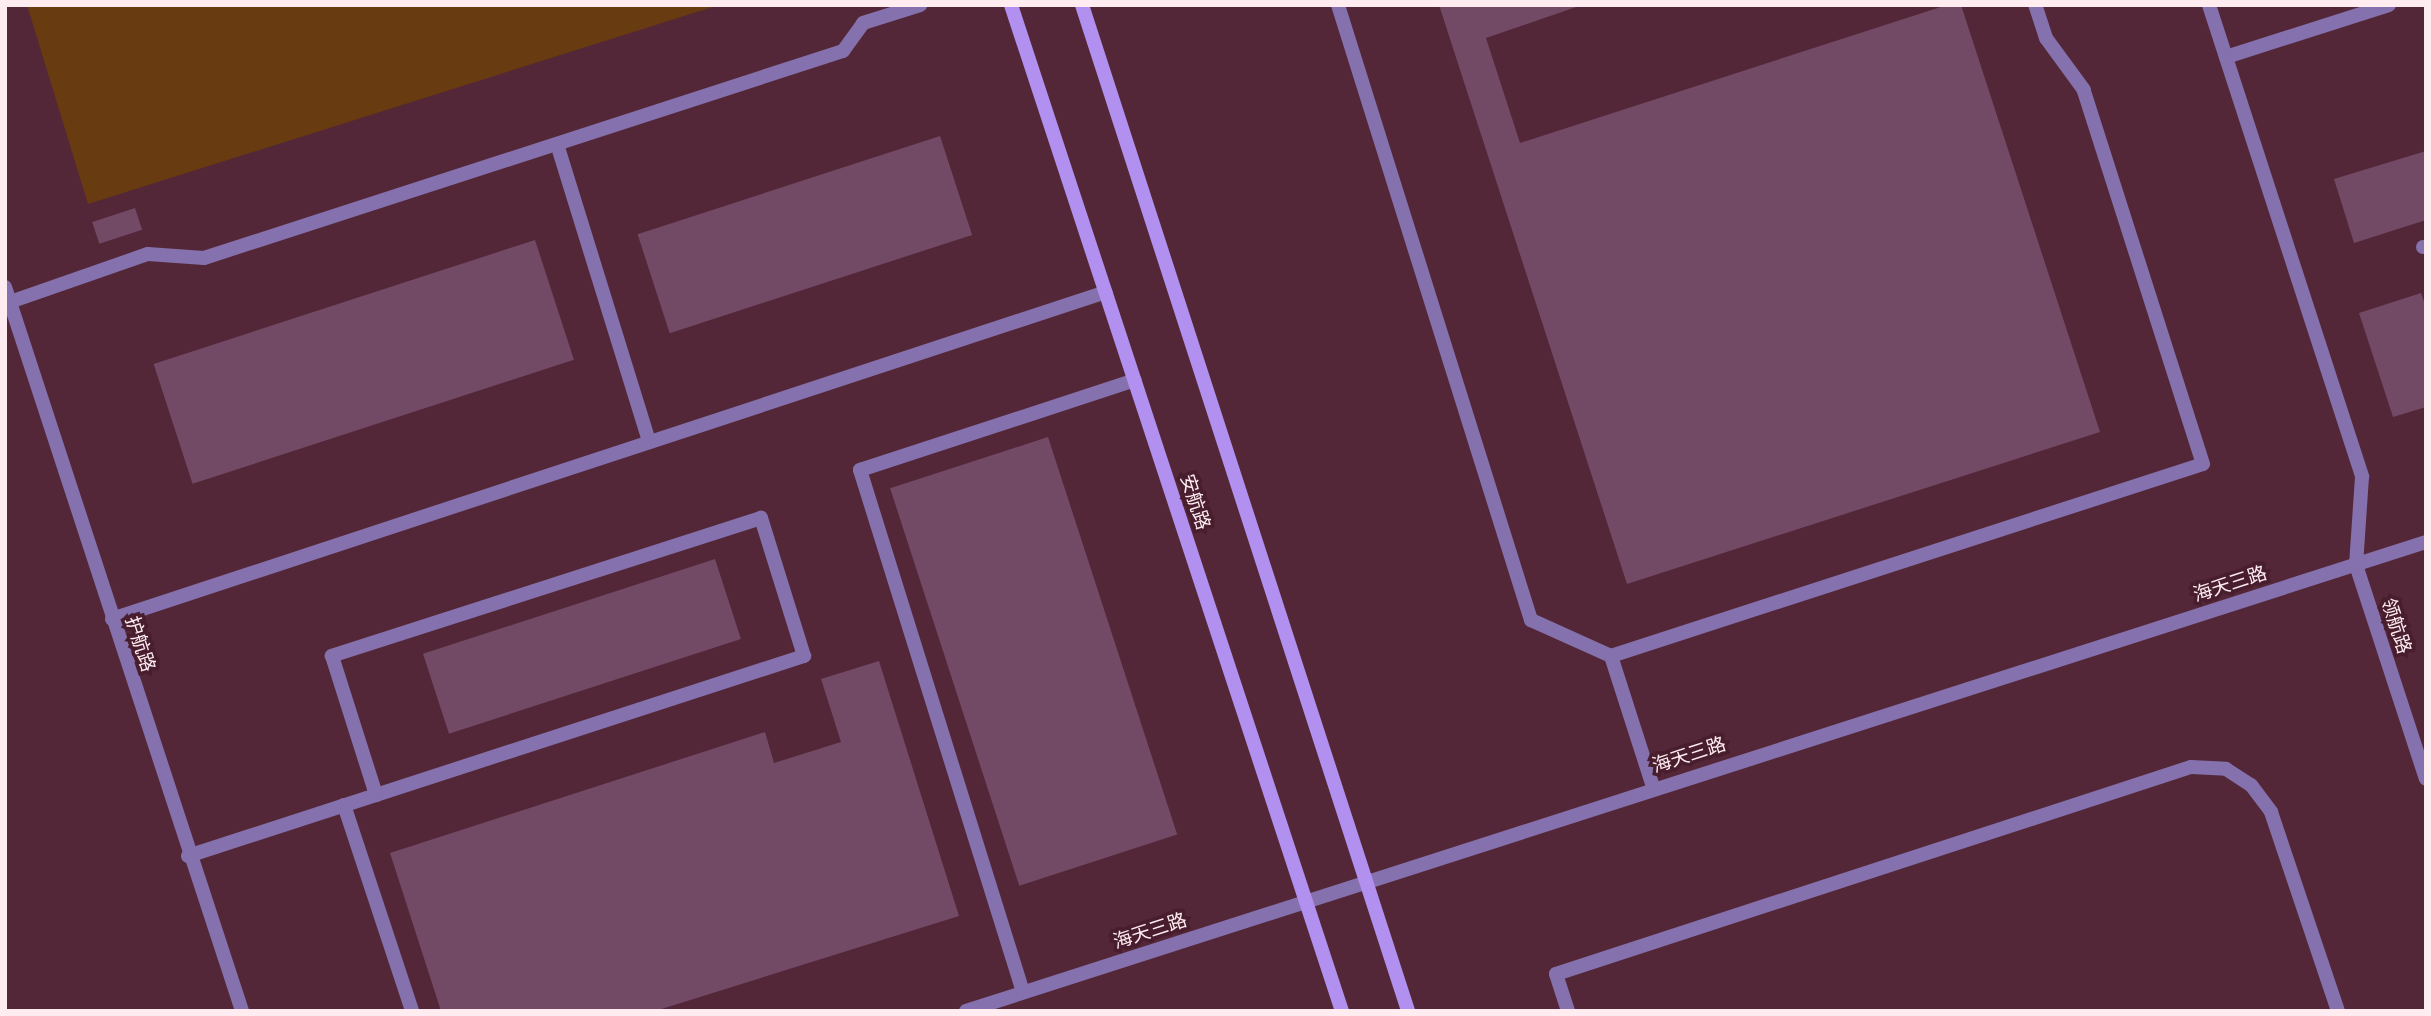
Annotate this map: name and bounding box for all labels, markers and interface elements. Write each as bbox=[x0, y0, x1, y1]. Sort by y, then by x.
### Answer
street label: 安航路 bbox=[1175, 471, 1215, 533]
street label: 海天三路 bbox=[2190, 561, 2270, 607]
street label: 领航路 bbox=[2376, 595, 2416, 657]
street label: 护航路 bbox=[120, 613, 160, 675]
street label: 海天三路 bbox=[1649, 732, 1729, 778]
street label: 海天三路 bbox=[1110, 908, 1190, 954]

